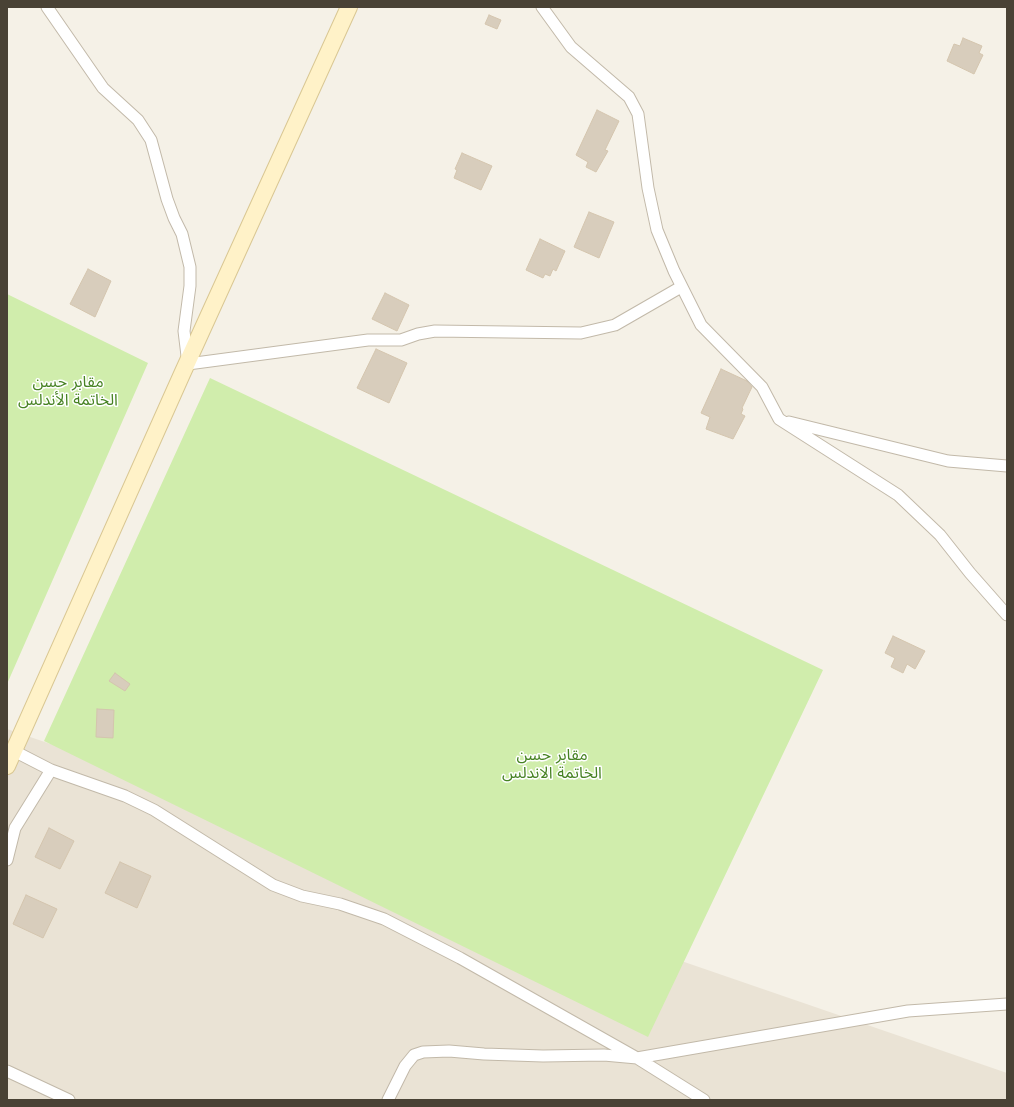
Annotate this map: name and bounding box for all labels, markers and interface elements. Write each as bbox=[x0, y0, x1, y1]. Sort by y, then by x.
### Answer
park label: مقابر حسن الخاتمة الأندلس bbox=[18, 373, 118, 411]
park label: مقابر حسن الخاتمة الاندلس bbox=[502, 746, 602, 784]

